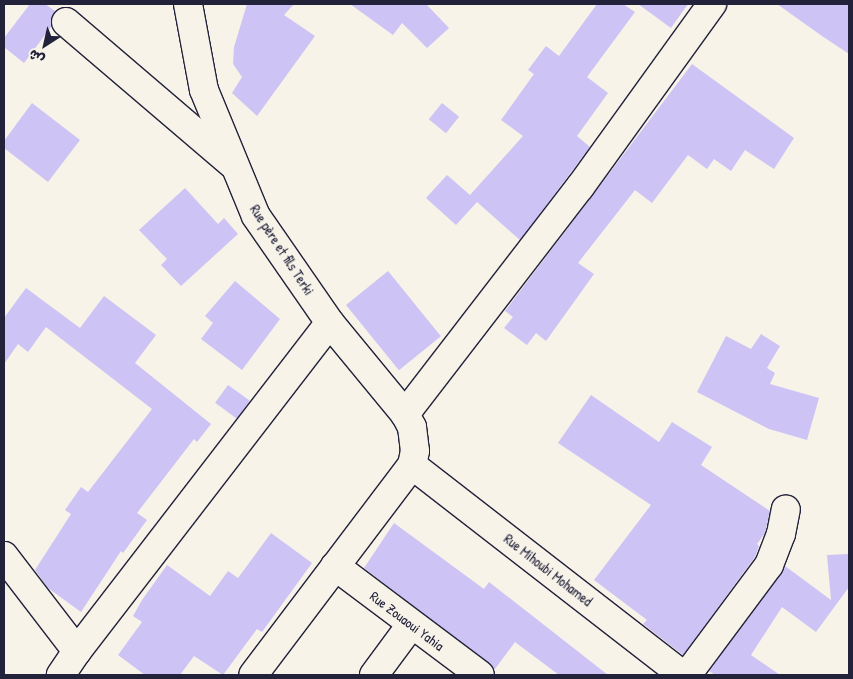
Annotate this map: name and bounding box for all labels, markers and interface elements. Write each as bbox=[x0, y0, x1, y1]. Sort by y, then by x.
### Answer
north arrow bbox=[20, 20, 70, 70]
text: ش bbox=[24, 45, 48, 70]
street label: Rue père et fils Terki bbox=[246, 202, 318, 298]
street label: Rue Mihoubi Mohamed bbox=[501, 530, 595, 610]
street label: Rue Zouaoui Yahia bbox=[367, 588, 447, 654]

